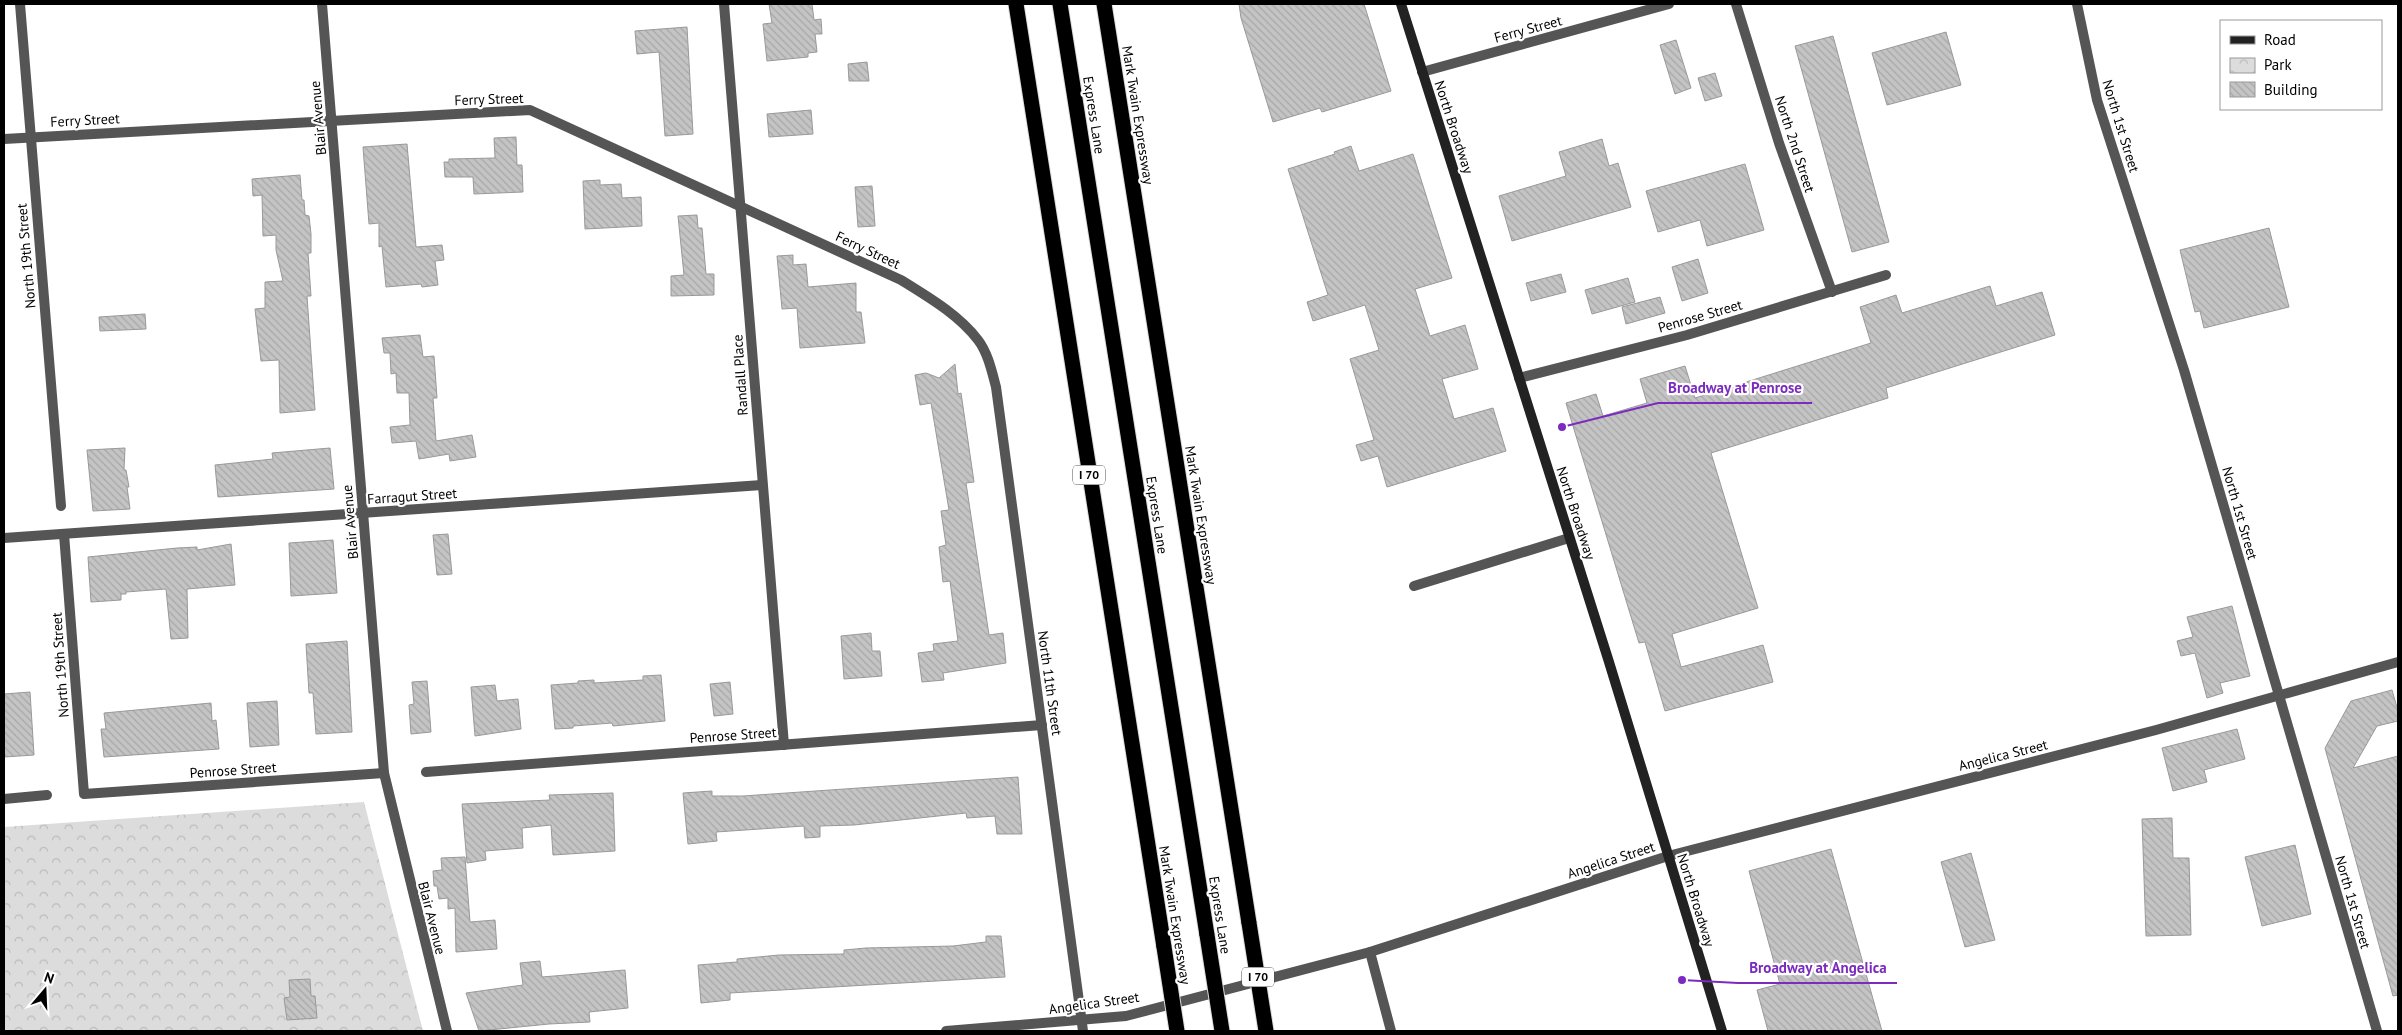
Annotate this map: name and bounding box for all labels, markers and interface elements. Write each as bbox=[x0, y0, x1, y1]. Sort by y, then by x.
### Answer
street label: Ferry Street bbox=[1492, 11, 1564, 47]
legend bbox=[2220, 20, 2382, 110]
text: Road bbox=[2264, 30, 2296, 49]
street label: Mark Twain Expressway bbox=[1118, 44, 1158, 186]
text: Park bbox=[2264, 55, 2292, 74]
street label: Express Lane bbox=[1079, 75, 1109, 155]
street label: North 1st Street bbox=[2098, 77, 2144, 175]
street label: North Broadway bbox=[1430, 78, 1478, 176]
street label: Blair Avenue bbox=[306, 80, 330, 156]
text: Building bbox=[2264, 80, 2318, 99]
street label: Ferry Street bbox=[454, 89, 524, 109]
street label: North 2nd Street bbox=[1771, 93, 1819, 195]
street label: Ferry Street bbox=[50, 109, 120, 131]
street label: North 19th Street bbox=[12, 202, 40, 309]
street label: Ferry Street bbox=[833, 227, 903, 273]
street label: Penrose Street bbox=[1656, 295, 1744, 337]
street label: Randall Place bbox=[728, 334, 752, 416]
callout: Broadway at Penrose bbox=[1658, 373, 1812, 403]
text: Broadway at Penrose bbox=[1668, 378, 1802, 397]
street label: Mark Twain Expressway bbox=[1181, 444, 1221, 586]
street label: North Broadway bbox=[1552, 464, 1600, 562]
street label: North 1st Street bbox=[2218, 464, 2262, 562]
road number: I 70 bbox=[1073, 466, 1105, 484]
street label: Express Lane bbox=[1142, 475, 1172, 555]
street label: Blair Avenue bbox=[338, 484, 362, 560]
street label: Farragut Street bbox=[367, 484, 458, 508]
street label: North 19th Street bbox=[47, 612, 73, 718]
street label: North 11th Street bbox=[1034, 630, 1066, 737]
street label: Penrose Street bbox=[689, 723, 777, 747]
street label: Angelica Street bbox=[1957, 735, 2050, 775]
street label: Penrose Street bbox=[189, 758, 277, 782]
street label: Angelica Street bbox=[1565, 837, 1657, 883]
street label: Mark Twain Expressway bbox=[1155, 844, 1195, 986]
street label: North Broadway bbox=[1673, 851, 1719, 949]
street label: North 1st Street bbox=[2331, 853, 2375, 951]
street label: Express Lane bbox=[1205, 875, 1235, 955]
street label: Blair Avenue bbox=[414, 880, 450, 956]
callout: Broadway at Angelica bbox=[1738, 953, 1897, 983]
text: Broadway at Angelica bbox=[1749, 958, 1887, 977]
north arrow bbox=[20, 965, 70, 1015]
text: N bbox=[42, 968, 57, 988]
road number: I 70 bbox=[1242, 968, 1274, 986]
street label: Angelica Street bbox=[1048, 988, 1141, 1018]

